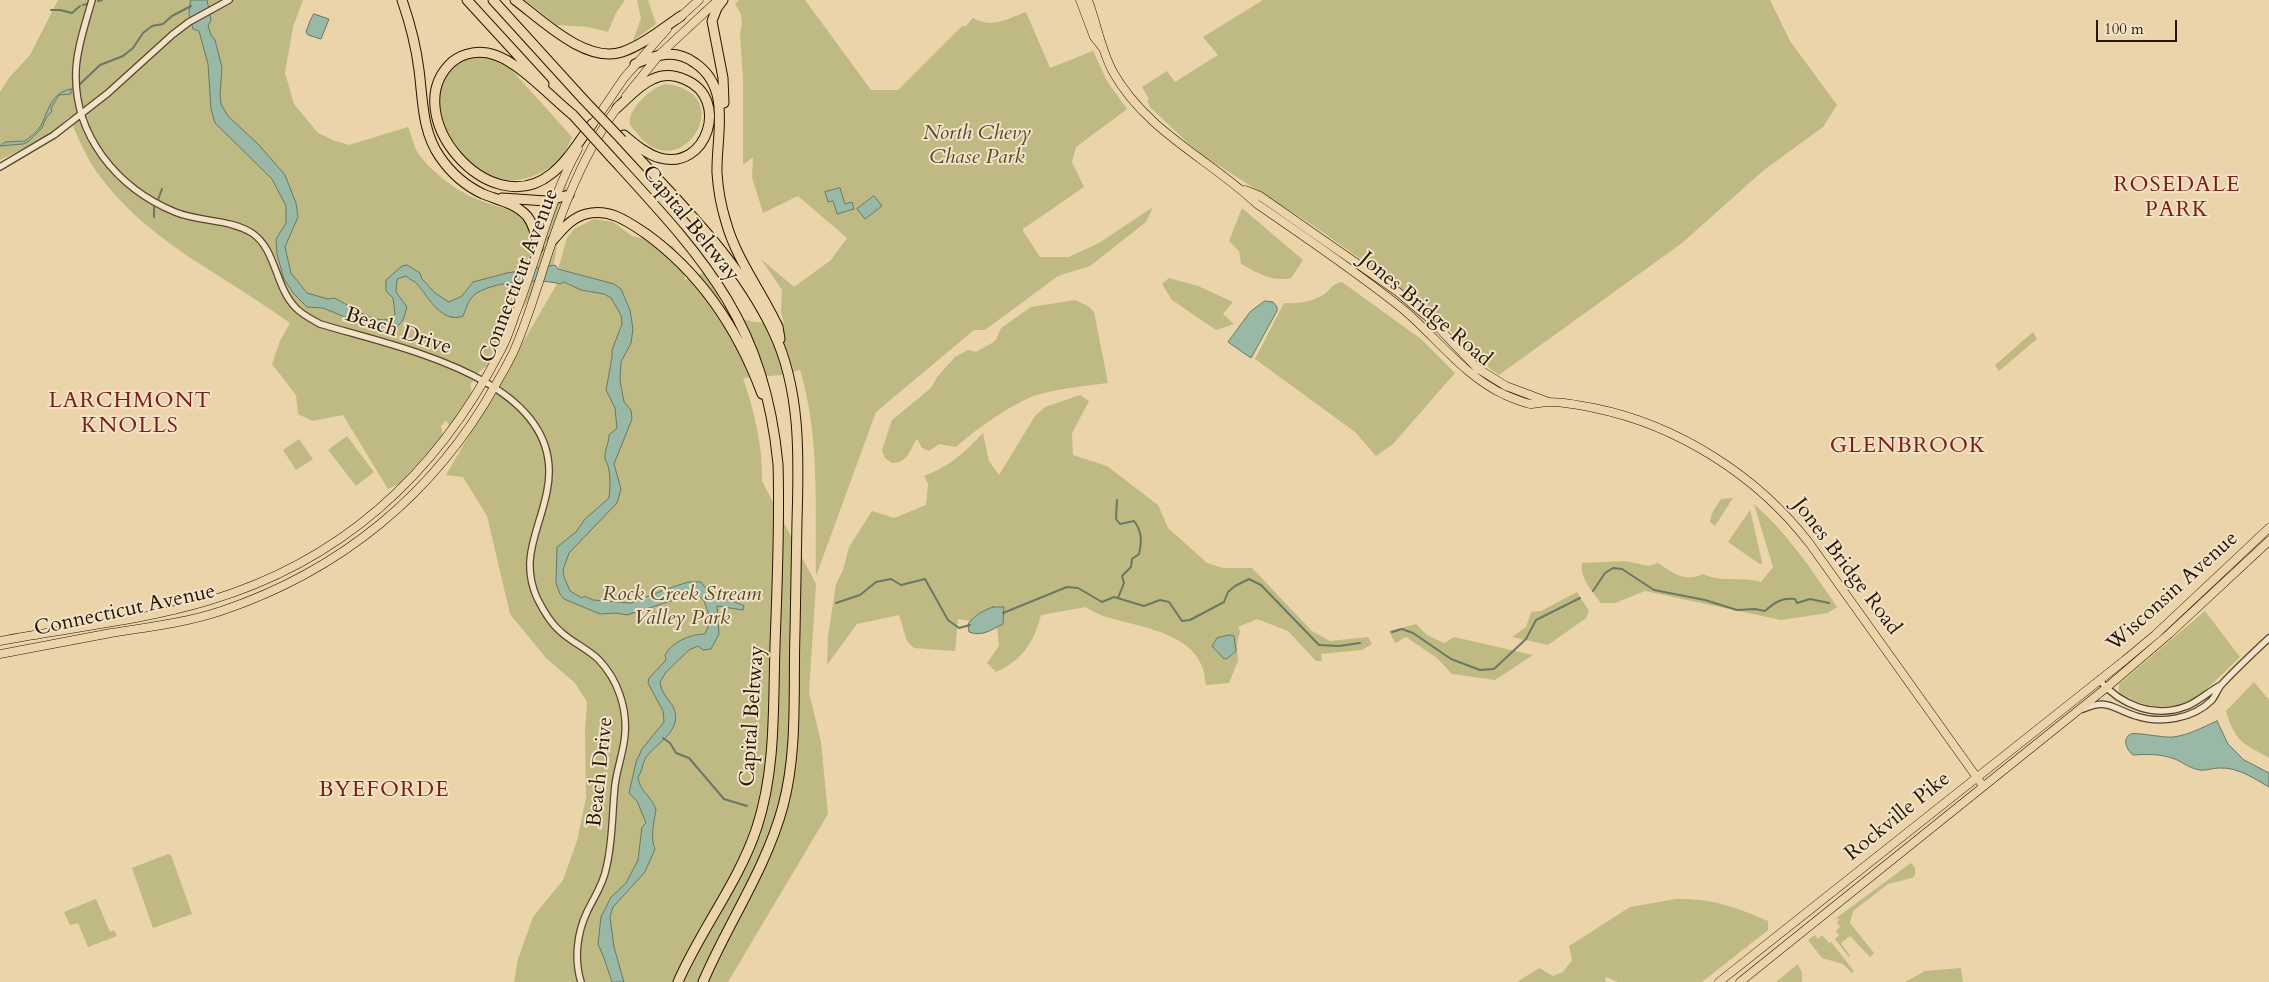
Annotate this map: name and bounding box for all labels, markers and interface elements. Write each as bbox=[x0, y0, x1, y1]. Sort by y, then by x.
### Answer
scale bar bbox=[2099, 10, 2180, 42]
text: 100 m bbox=[2104, 19, 2144, 39]
park label: North Chevy Chase Park bbox=[923, 121, 1031, 171]
street label: Capital Beltway bbox=[636, 161, 744, 287]
district label: ROSEDALE PARK bbox=[2112, 173, 2242, 225]
street label: Connecticut Avenue bbox=[475, 185, 565, 367]
street label: Jones Bridge Road bbox=[1354, 247, 1496, 373]
street label: Beach Drive bbox=[342, 303, 454, 361]
district label: LARCHMONT KNOLLS bbox=[47, 389, 213, 441]
district label: GLENBROOK bbox=[1829, 434, 1987, 460]
street label: Jones Bridge Road bbox=[1786, 494, 1906, 640]
street label: Wisconsin Avenue bbox=[2102, 527, 2244, 657]
street label: Connecticut Avenue bbox=[32, 580, 218, 642]
park label: Rock Creek Stream Valley Park bbox=[602, 582, 762, 632]
street label: Capital Beltway bbox=[735, 644, 771, 788]
street label: Beach Drive bbox=[583, 716, 619, 828]
street label: Rockville Pike bbox=[1840, 767, 1956, 867]
district label: BYEFORDE bbox=[317, 778, 451, 804]

